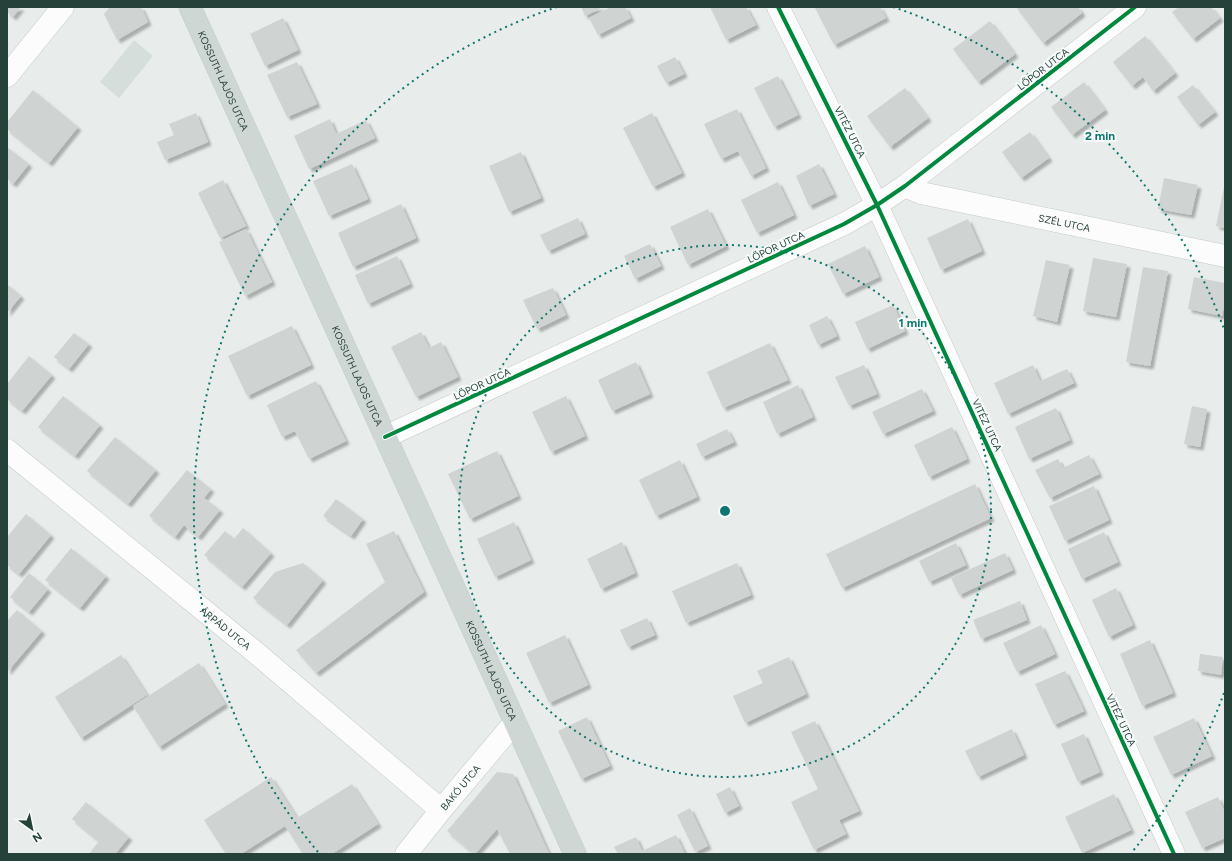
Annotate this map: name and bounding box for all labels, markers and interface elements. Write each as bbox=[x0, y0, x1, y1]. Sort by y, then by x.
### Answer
street label: KOSSUTH LAJOS UTCA bbox=[195, 29, 252, 133]
street label: LŐPOR UTCA bbox=[1015, 45, 1072, 93]
street label: VITÉZ UTCA bbox=[831, 104, 869, 160]
text: 2 min bbox=[1085, 129, 1115, 143]
street label: SZÉL UTCA bbox=[1037, 211, 1092, 234]
street label: LŐPOR UTCA bbox=[745, 228, 807, 266]
text: 1 min bbox=[899, 316, 927, 330]
street label: KOSSUTH LAJOS UTCA bbox=[329, 324, 386, 428]
street label: LŐPOR UTCA bbox=[451, 365, 513, 403]
street label: VITÉZ UTCA bbox=[969, 397, 1005, 454]
centre of rings bbox=[718, 504, 732, 518]
street label: ÁRPÁD UTCA bbox=[198, 604, 254, 653]
street label: KOSSUTH LAJOS UTCA bbox=[463, 618, 520, 723]
street label: VITÉZ UTCA bbox=[1103, 692, 1139, 749]
street label: BAKÓ UTCA bbox=[437, 762, 483, 813]
north arrow bbox=[12, 809, 52, 849]
text: N bbox=[30, 829, 44, 845]

